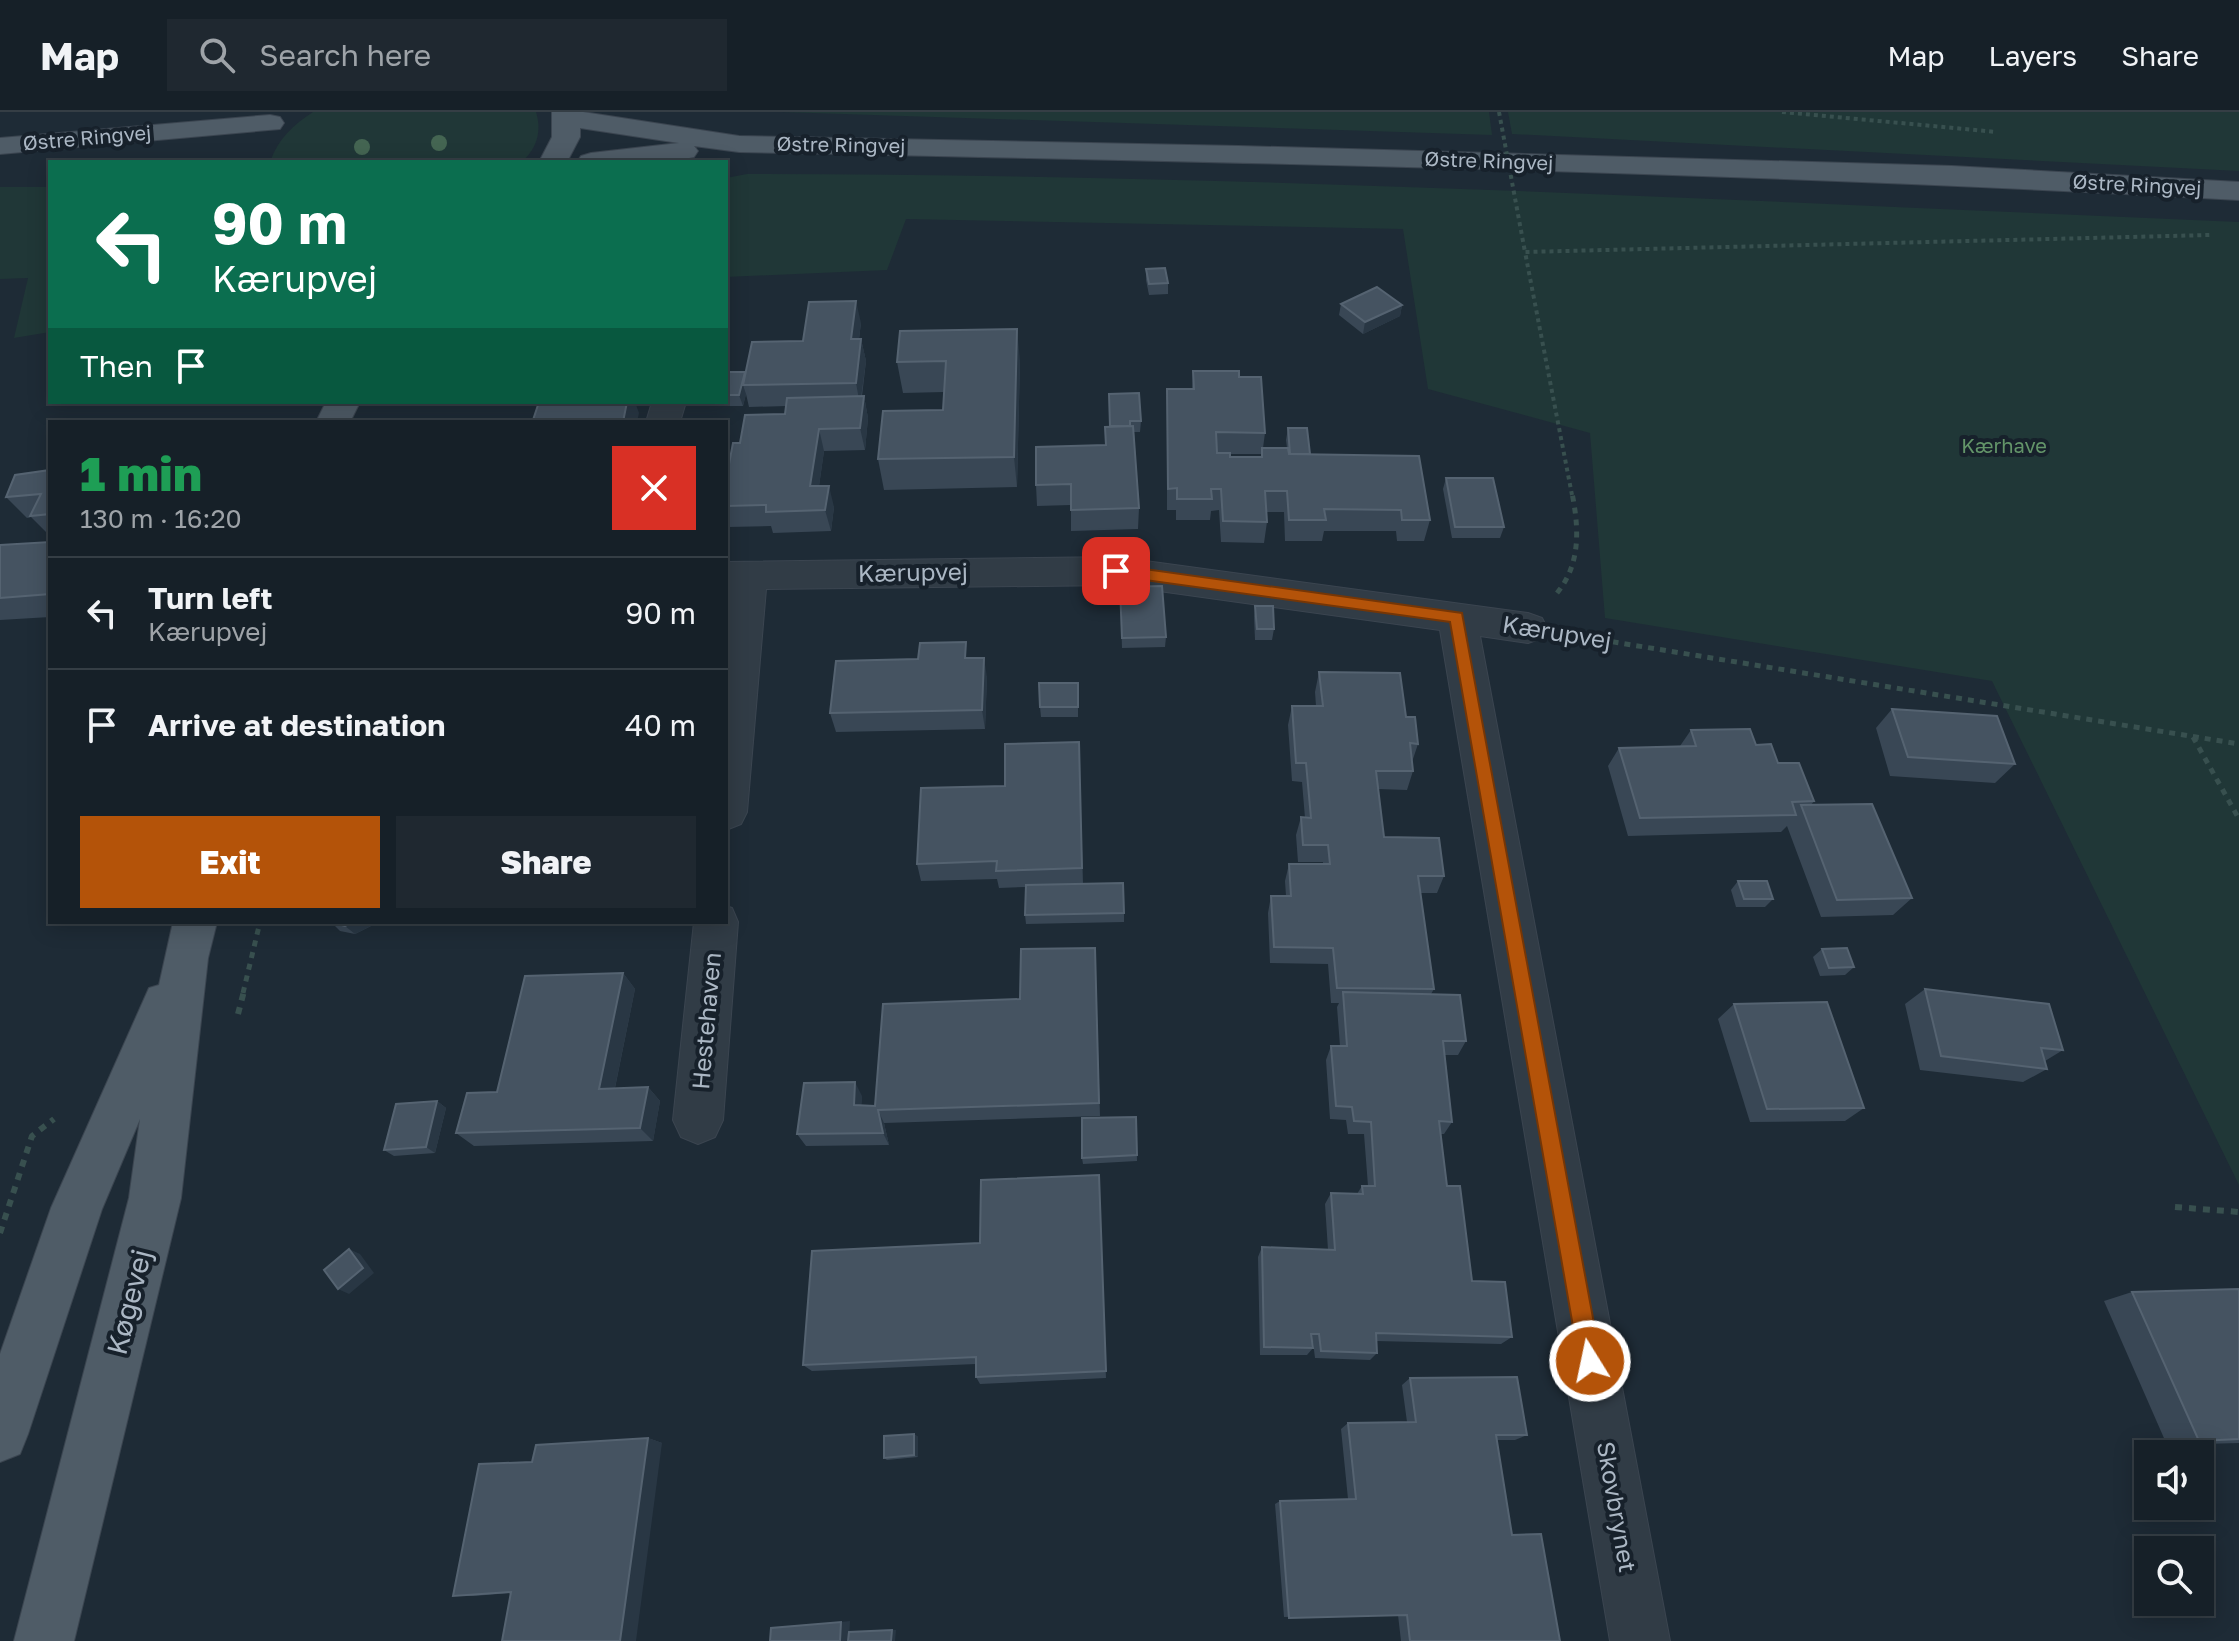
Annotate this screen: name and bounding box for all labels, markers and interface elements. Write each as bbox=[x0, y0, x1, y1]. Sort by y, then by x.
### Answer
search box bbox=[167, 19, 727, 91]
text: Map bbox=[40, 33, 119, 78]
icon: search bbox=[195, 33, 239, 77]
text: Search here bbox=[259, 37, 431, 73]
text: Map bbox=[1887, 39, 1945, 72]
text: Layers bbox=[1989, 39, 2077, 72]
text: Share bbox=[2121, 39, 2199, 72]
street label: Østre Ringvej bbox=[22, 119, 152, 155]
street label: Østre Ringvej bbox=[776, 131, 906, 157]
street label: Østre Ringvej bbox=[1424, 146, 1554, 174]
street label: Østre Ringvej bbox=[2072, 169, 2202, 199]
text: 90 m bbox=[212, 189, 347, 256]
icon: left bbox=[80, 192, 184, 296]
text: Kærupvej bbox=[212, 257, 377, 300]
icon: arrive bbox=[169, 344, 213, 388]
text: Then bbox=[80, 348, 153, 384]
park label: Kærhave bbox=[1961, 433, 2047, 457]
text: 1 min bbox=[80, 444, 202, 502]
button: close bbox=[612, 446, 696, 530]
text: 130 m · 16:20 bbox=[80, 503, 242, 534]
pin bbox=[1082, 537, 1150, 605]
icon: arrive bbox=[1094, 549, 1138, 593]
street label: Kærupvej bbox=[858, 556, 968, 587]
text: Turn left bbox=[148, 580, 273, 616]
icon: left bbox=[80, 591, 124, 635]
text: 90 m bbox=[625, 595, 696, 631]
street label: Kærupvej bbox=[1501, 609, 1614, 654]
text: Kærupvej bbox=[148, 616, 267, 647]
icon: arrive bbox=[80, 703, 124, 747]
text: Arrive at destination bbox=[148, 707, 445, 743]
text: 40 m bbox=[625, 707, 696, 743]
button: Exit bbox=[80, 816, 380, 908]
button: Share bbox=[396, 816, 696, 908]
street label: Hestehaven bbox=[685, 951, 726, 1091]
street label: Køgevej bbox=[99, 1246, 158, 1358]
position arrow bbox=[1548, 1319, 1632, 1403]
street label: Skovbrynet bbox=[1592, 1439, 1643, 1574]
map controls bbox=[2134, 1440, 2214, 1616]
button: sound bbox=[2134, 1440, 2214, 1520]
button: search bbox=[2134, 1536, 2214, 1616]

